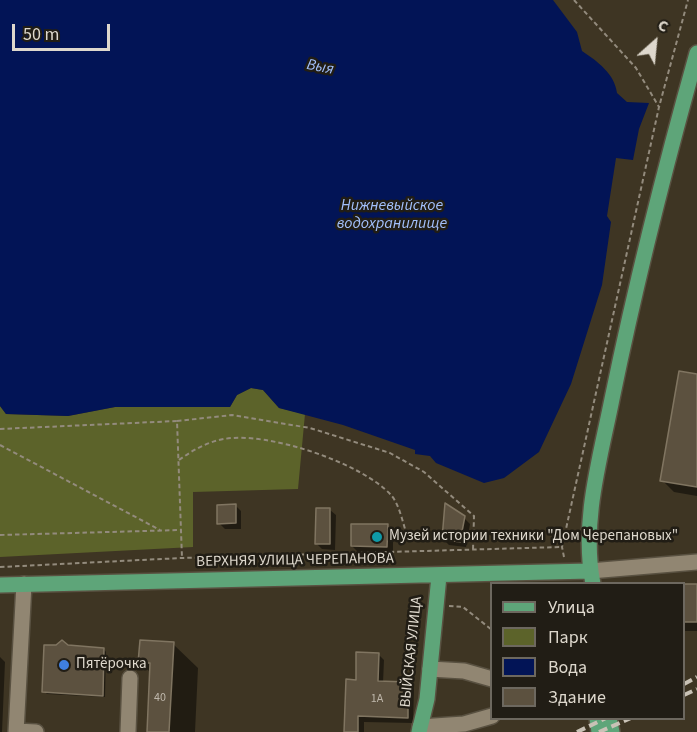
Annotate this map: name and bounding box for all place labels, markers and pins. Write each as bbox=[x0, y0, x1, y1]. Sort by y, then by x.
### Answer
place label: Музей истории техники "Дом Черепановых" bbox=[389, 528, 678, 546]
marker: Музей истории техники "Дом Черепановых" bbox=[370, 530, 384, 544]
place label: Пятёрочка bbox=[76, 656, 147, 674]
marker: Пятёрочка bbox=[57, 658, 71, 672]

